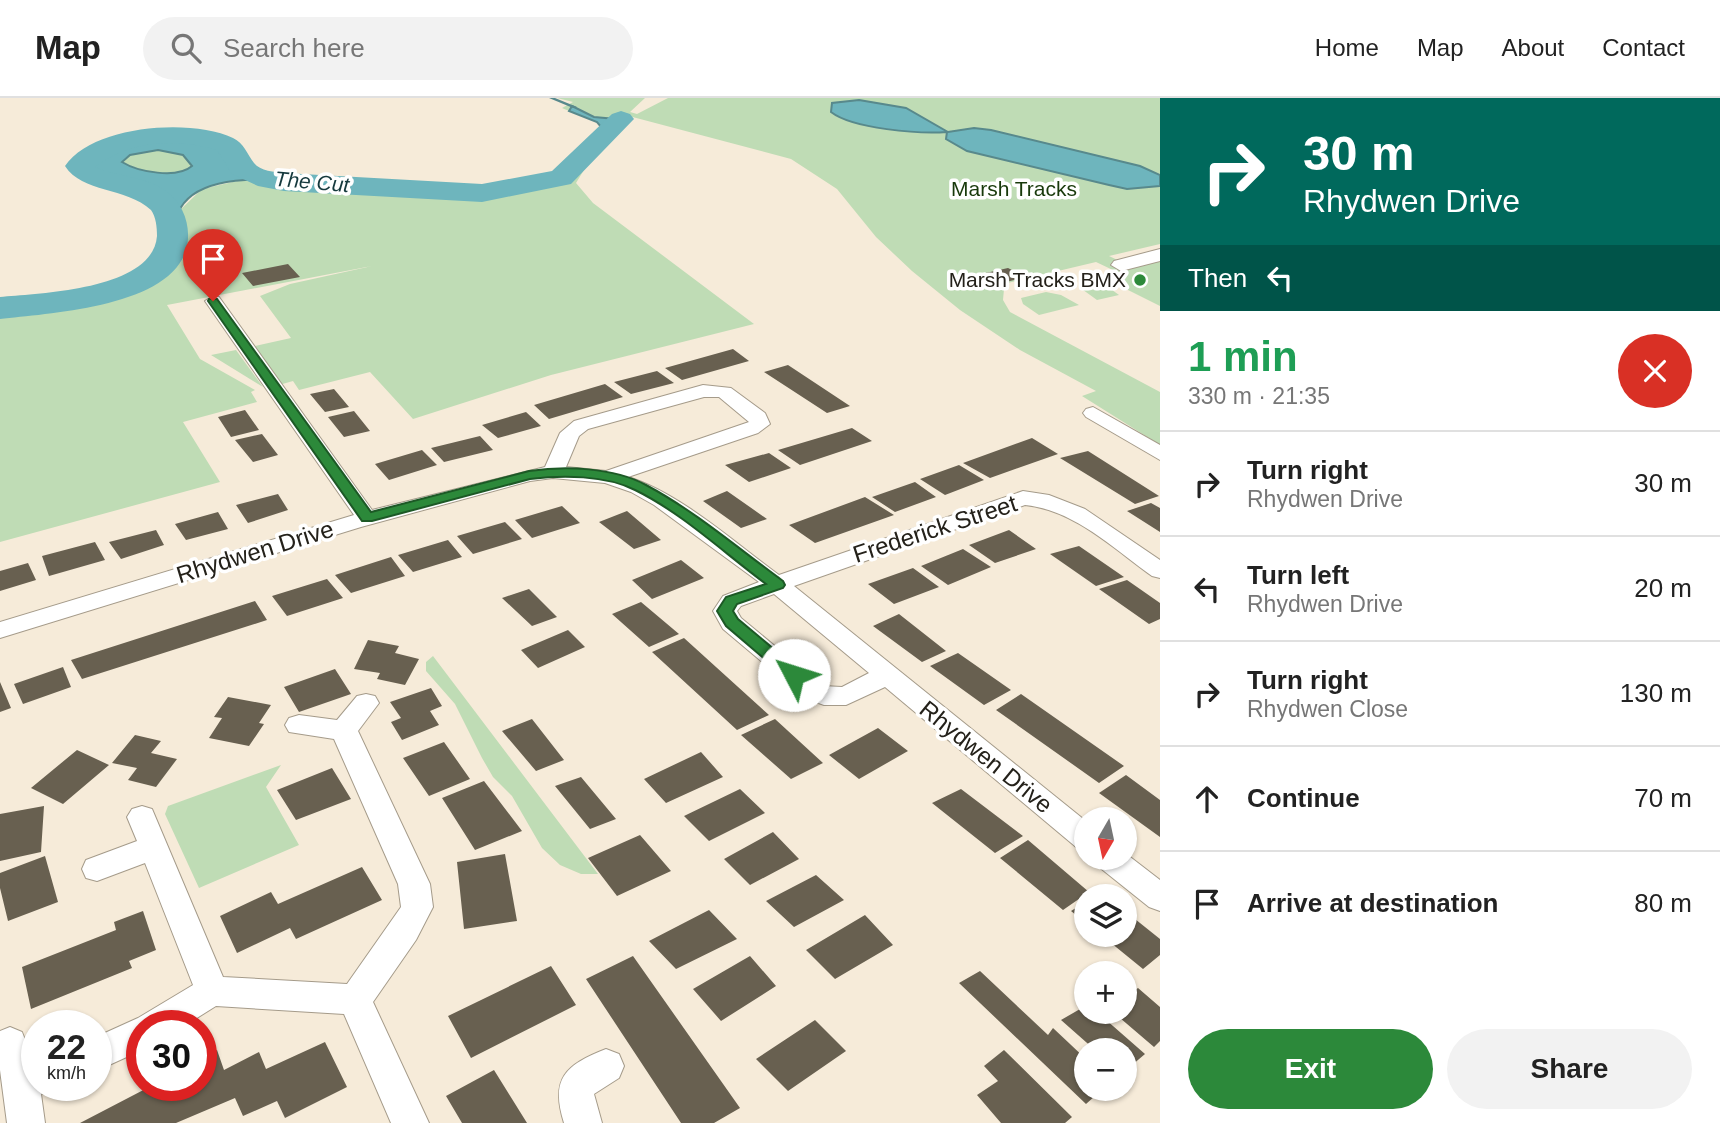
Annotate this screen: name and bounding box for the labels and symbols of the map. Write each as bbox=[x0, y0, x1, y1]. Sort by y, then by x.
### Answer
water label: The Cut bbox=[274, 167, 351, 196]
park label: Marsh Tracks bbox=[951, 177, 1077, 200]
pin bbox=[183, 229, 243, 301]
place label: Marsh Tracks BMX bbox=[949, 268, 1126, 291]
marker: Marsh Tracks BMX bbox=[1132, 272, 1148, 288]
street label: Frederick Street bbox=[849, 489, 1021, 568]
street label: Rhydwen Drive bbox=[173, 515, 337, 588]
position arrow bbox=[757, 638, 831, 712]
street label: Rhydwen Drive bbox=[915, 695, 1058, 818]
north arrow bbox=[1074, 807, 1138, 870]
speed limit sign: 30 bbox=[126, 1010, 217, 1101]

